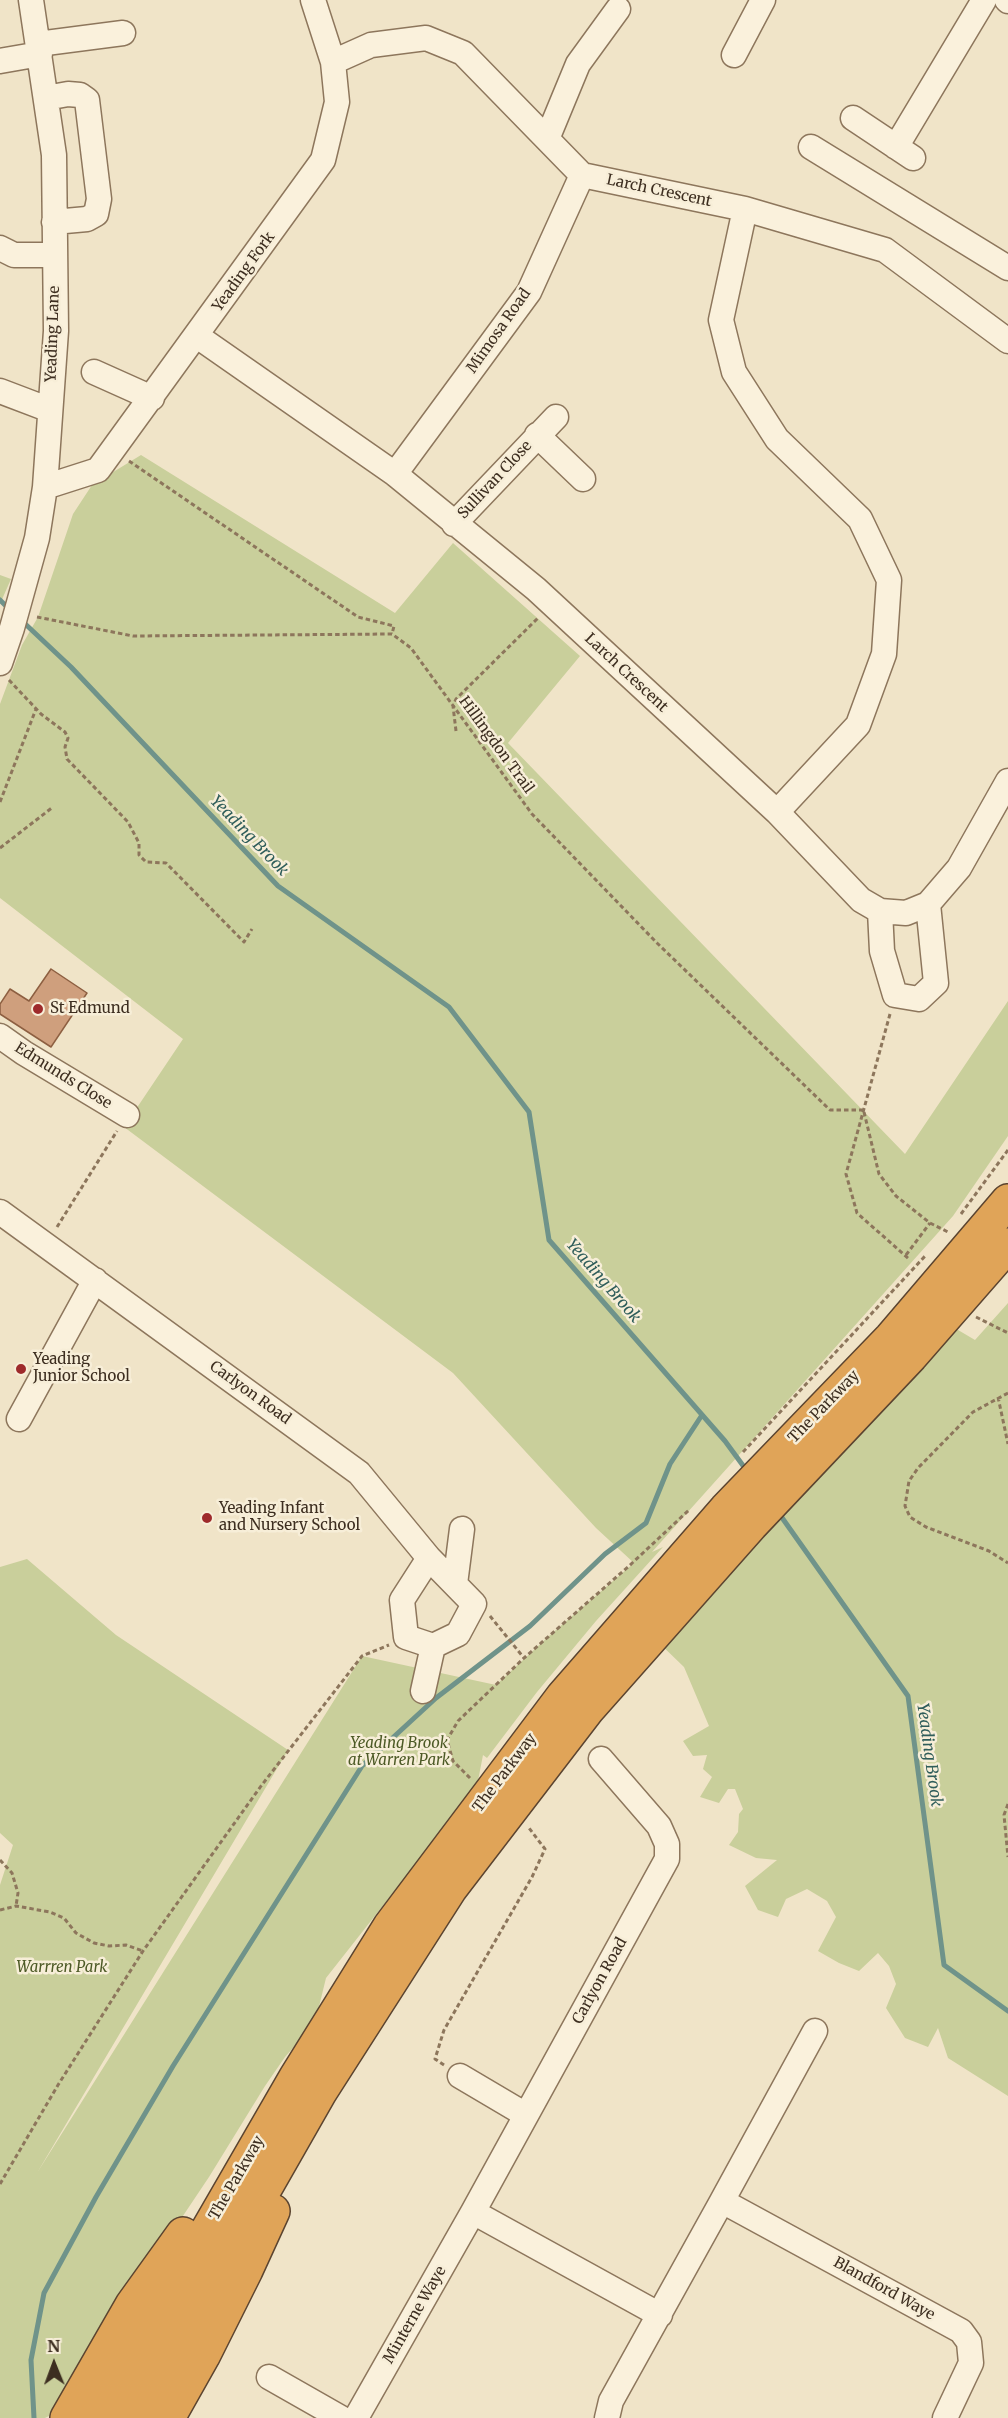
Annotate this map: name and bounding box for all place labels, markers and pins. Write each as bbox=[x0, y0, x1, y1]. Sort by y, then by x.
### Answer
place label: St Edmund bbox=[50, 1000, 130, 1018]
marker: St Edmund bbox=[31, 1002, 45, 1016]
place label: Yeading Junior School bbox=[33, 1351, 130, 1386]
marker: Yeading Junior School bbox=[14, 1362, 28, 1376]
place label: Yeading Infant and Nursery School bbox=[219, 1500, 360, 1535]
marker: Yeading Infant and Nursery School bbox=[200, 1511, 214, 1525]

